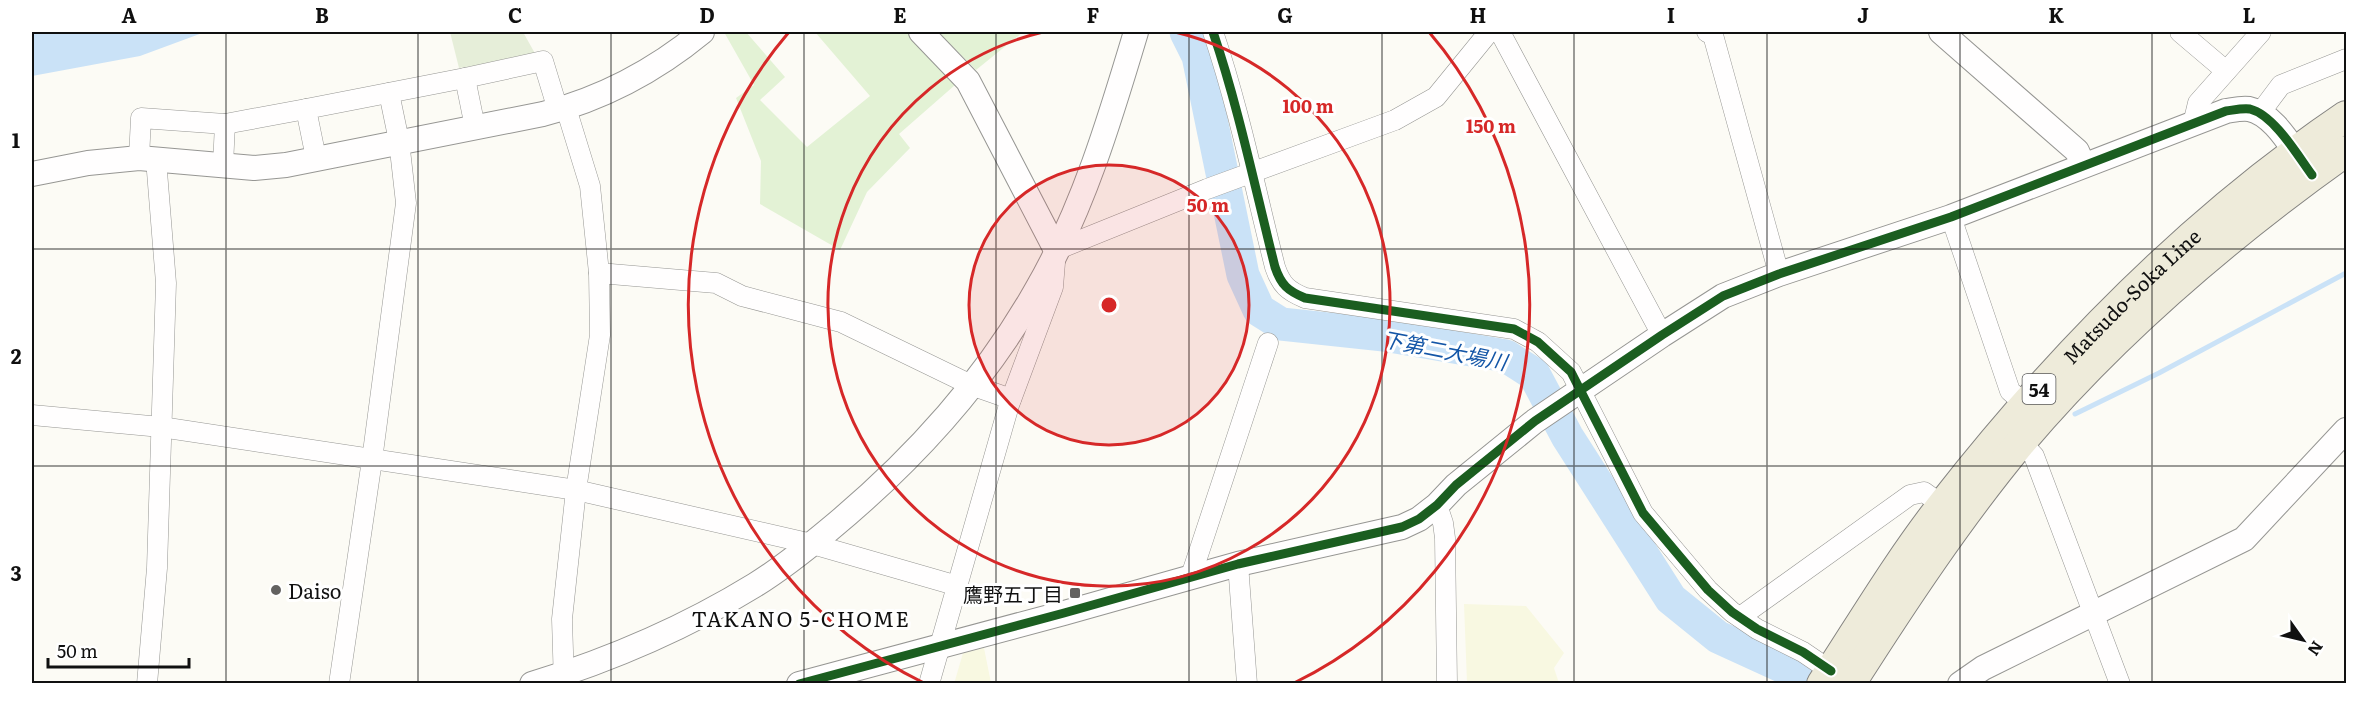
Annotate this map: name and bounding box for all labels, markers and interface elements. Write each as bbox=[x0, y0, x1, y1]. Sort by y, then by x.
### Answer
text: A bbox=[121, 0, 137, 29]
text: B bbox=[315, 0, 329, 29]
text: C bbox=[508, 0, 522, 29]
text: D bbox=[699, 0, 715, 29]
text: E bbox=[893, 0, 907, 29]
text: F bbox=[1087, 0, 1100, 29]
text: G bbox=[1277, 0, 1293, 29]
text: H bbox=[1470, 0, 1486, 29]
text: I bbox=[1667, 0, 1675, 29]
text: J bbox=[1857, 0, 1869, 29]
text: K bbox=[2048, 0, 2064, 29]
text: L bbox=[2243, 0, 2256, 29]
text: 100 m bbox=[1282, 92, 1334, 119]
text: 150 m bbox=[1466, 112, 1516, 139]
text: 1 bbox=[12, 124, 20, 154]
text: 50 m bbox=[1187, 191, 1229, 218]
street label: Matsudo-Soka Line bbox=[2055, 221, 2207, 370]
centre of rings bbox=[1099, 295, 1119, 315]
water label: 下第二大場川 bbox=[1380, 322, 1512, 377]
text: 2 bbox=[11, 340, 22, 370]
road number: 54 bbox=[2022, 374, 2056, 404]
text: 3 bbox=[10, 557, 22, 587]
place label: Daiso bbox=[288, 575, 342, 605]
place label: 鷹野五丁目 bbox=[963, 578, 1063, 608]
marker: Daiso bbox=[269, 583, 283, 597]
marker: 鷹野五丁目 bbox=[1068, 586, 1082, 600]
district label: TAKANO 5-CHOME bbox=[692, 602, 910, 633]
north arrow bbox=[2273, 610, 2333, 670]
scale bar bbox=[48, 631, 189, 669]
text: 50 m bbox=[57, 637, 98, 664]
text: N bbox=[2303, 637, 2330, 661]

